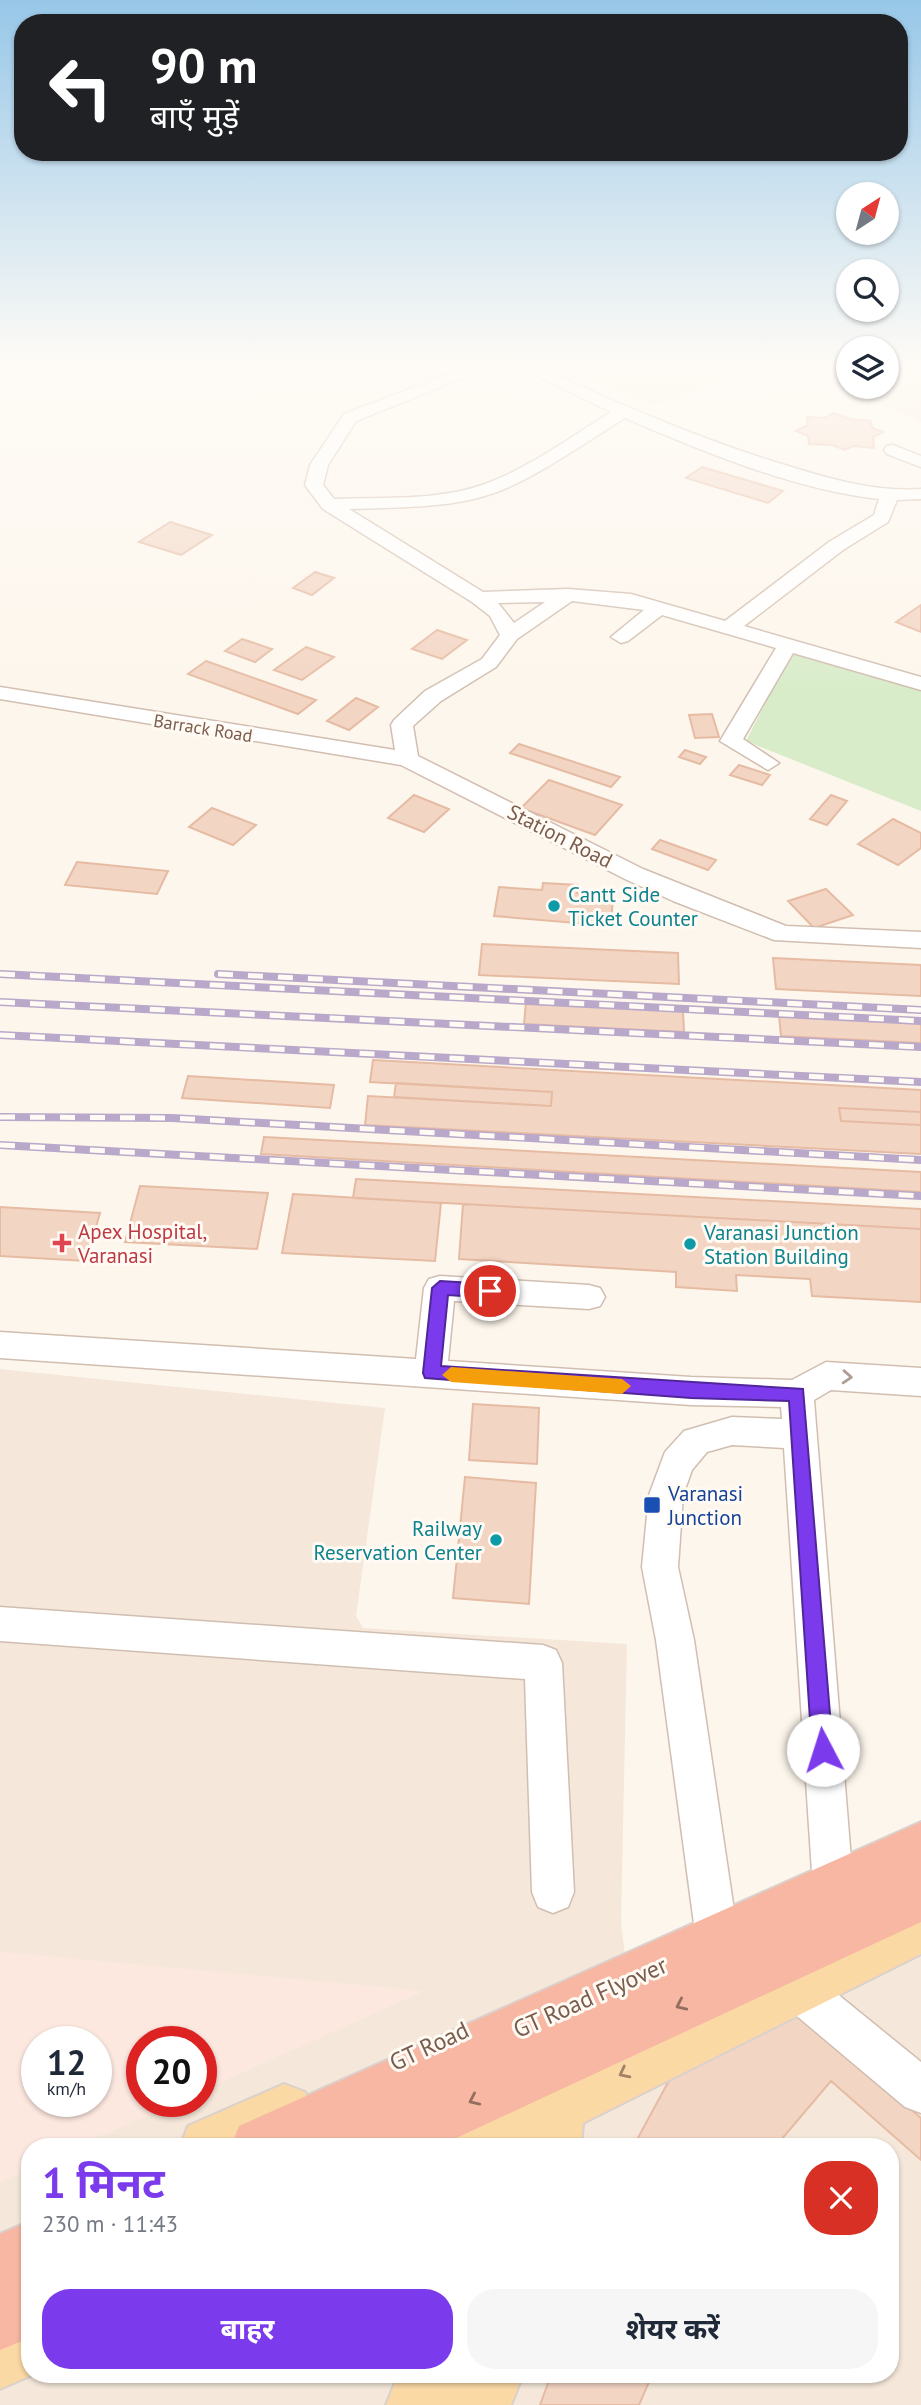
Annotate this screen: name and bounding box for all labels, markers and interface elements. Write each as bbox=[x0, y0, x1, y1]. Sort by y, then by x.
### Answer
text: 90 m bbox=[150, 33, 257, 97]
icon: left bbox=[35, 42, 126, 133]
text: बाएँ मुड़ें bbox=[150, 95, 239, 137]
north arrow bbox=[836, 182, 900, 245]
map controls bbox=[836, 182, 899, 399]
button: search bbox=[836, 259, 899, 322]
button: layers bbox=[836, 336, 899, 399]
street label: Barrack Road bbox=[152, 709, 254, 747]
street label: Station Road bbox=[503, 798, 617, 874]
place label: Cantt Side Ticket Counter bbox=[568, 881, 698, 932]
marker: Cantt Side Ticket Counter bbox=[546, 898, 562, 914]
place label: Apex Hospital, Varanasi bbox=[77, 1218, 207, 1269]
place label: Varanasi Junction Station Building bbox=[703, 1219, 859, 1270]
marker: Apex Hospital, Varanasi bbox=[52, 1233, 72, 1253]
marker: Varanasi Junction Station Building bbox=[682, 1236, 698, 1252]
pin bbox=[460, 1261, 520, 1321]
icon: arrive bbox=[471, 1272, 509, 1310]
one-way arrow bbox=[842, 1370, 853, 1385]
place label: Varanasi Junction bbox=[667, 1480, 743, 1531]
marker: Varanasi Junction bbox=[642, 1495, 662, 1515]
place label: Railway Reservation Center bbox=[313, 1515, 482, 1566]
marker: Railway Reservation Center bbox=[488, 1532, 504, 1548]
position arrow bbox=[786, 1713, 860, 1787]
street label: GT Road Flyover bbox=[508, 1949, 672, 2045]
one-way arrow bbox=[676, 1997, 688, 2011]
street label: GT Road bbox=[384, 2014, 474, 2078]
speed limit sign: 20 bbox=[126, 2026, 217, 2117]
text: 12 bbox=[47, 2039, 86, 2085]
one-way arrow bbox=[619, 2064, 631, 2078]
text: km/h bbox=[47, 2077, 86, 2100]
one-way arrow bbox=[469, 2092, 482, 2106]
text: 1 मिनट bbox=[42, 2155, 165, 2210]
button: close bbox=[804, 2161, 878, 2235]
text: 230 m · 11:43 bbox=[42, 2209, 178, 2238]
button: बाहर bbox=[42, 2289, 453, 2369]
button: शेयर करें bbox=[467, 2289, 878, 2369]

